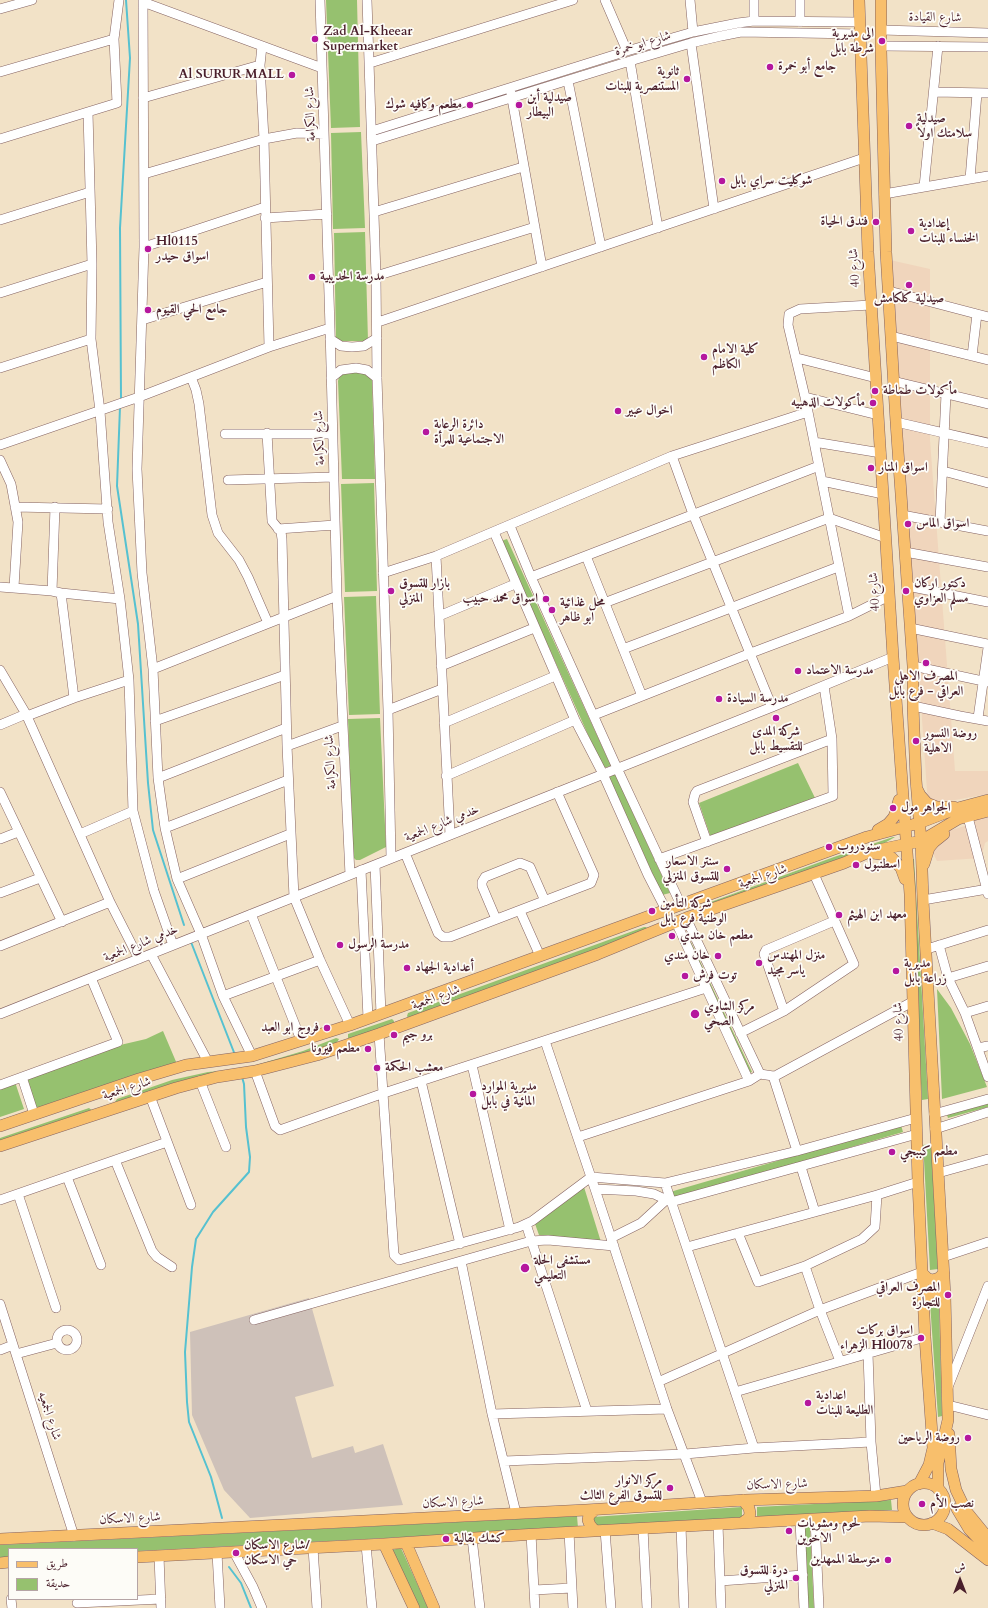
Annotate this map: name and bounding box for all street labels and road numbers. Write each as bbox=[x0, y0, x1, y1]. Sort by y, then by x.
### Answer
street label: شارع القيادة bbox=[908, 10, 962, 26]
street label: شارع ابو خمرة bbox=[613, 28, 673, 60]
street label: شارع الكرامة bbox=[302, 86, 320, 142]
street label: شارع 40 bbox=[846, 248, 864, 288]
street label: شارع الكرامة bbox=[311, 410, 329, 466]
street label: شارع 40 bbox=[866, 572, 884, 612]
street label: شارع الكرامة bbox=[322, 734, 340, 790]
street label: خدمي شارع الجمعية bbox=[403, 802, 481, 846]
street label: شارع الجمعية bbox=[737, 861, 789, 893]
street label: خدمي شارع الجمعية bbox=[102, 922, 180, 966]
street label: شارع الجمعية bbox=[410, 982, 462, 1014]
street label: شارع 40 bbox=[891, 1002, 907, 1042]
street label: شارع الجمعية bbox=[101, 1074, 153, 1104]
street label: شارع الجمعيه bbox=[34, 1390, 64, 1442]
street label: شارع الاسكان bbox=[746, 1476, 808, 1494]
street label: شارع الاسكان bbox=[422, 1494, 484, 1512]
street label: شارع الاسكان bbox=[99, 1510, 161, 1528]

